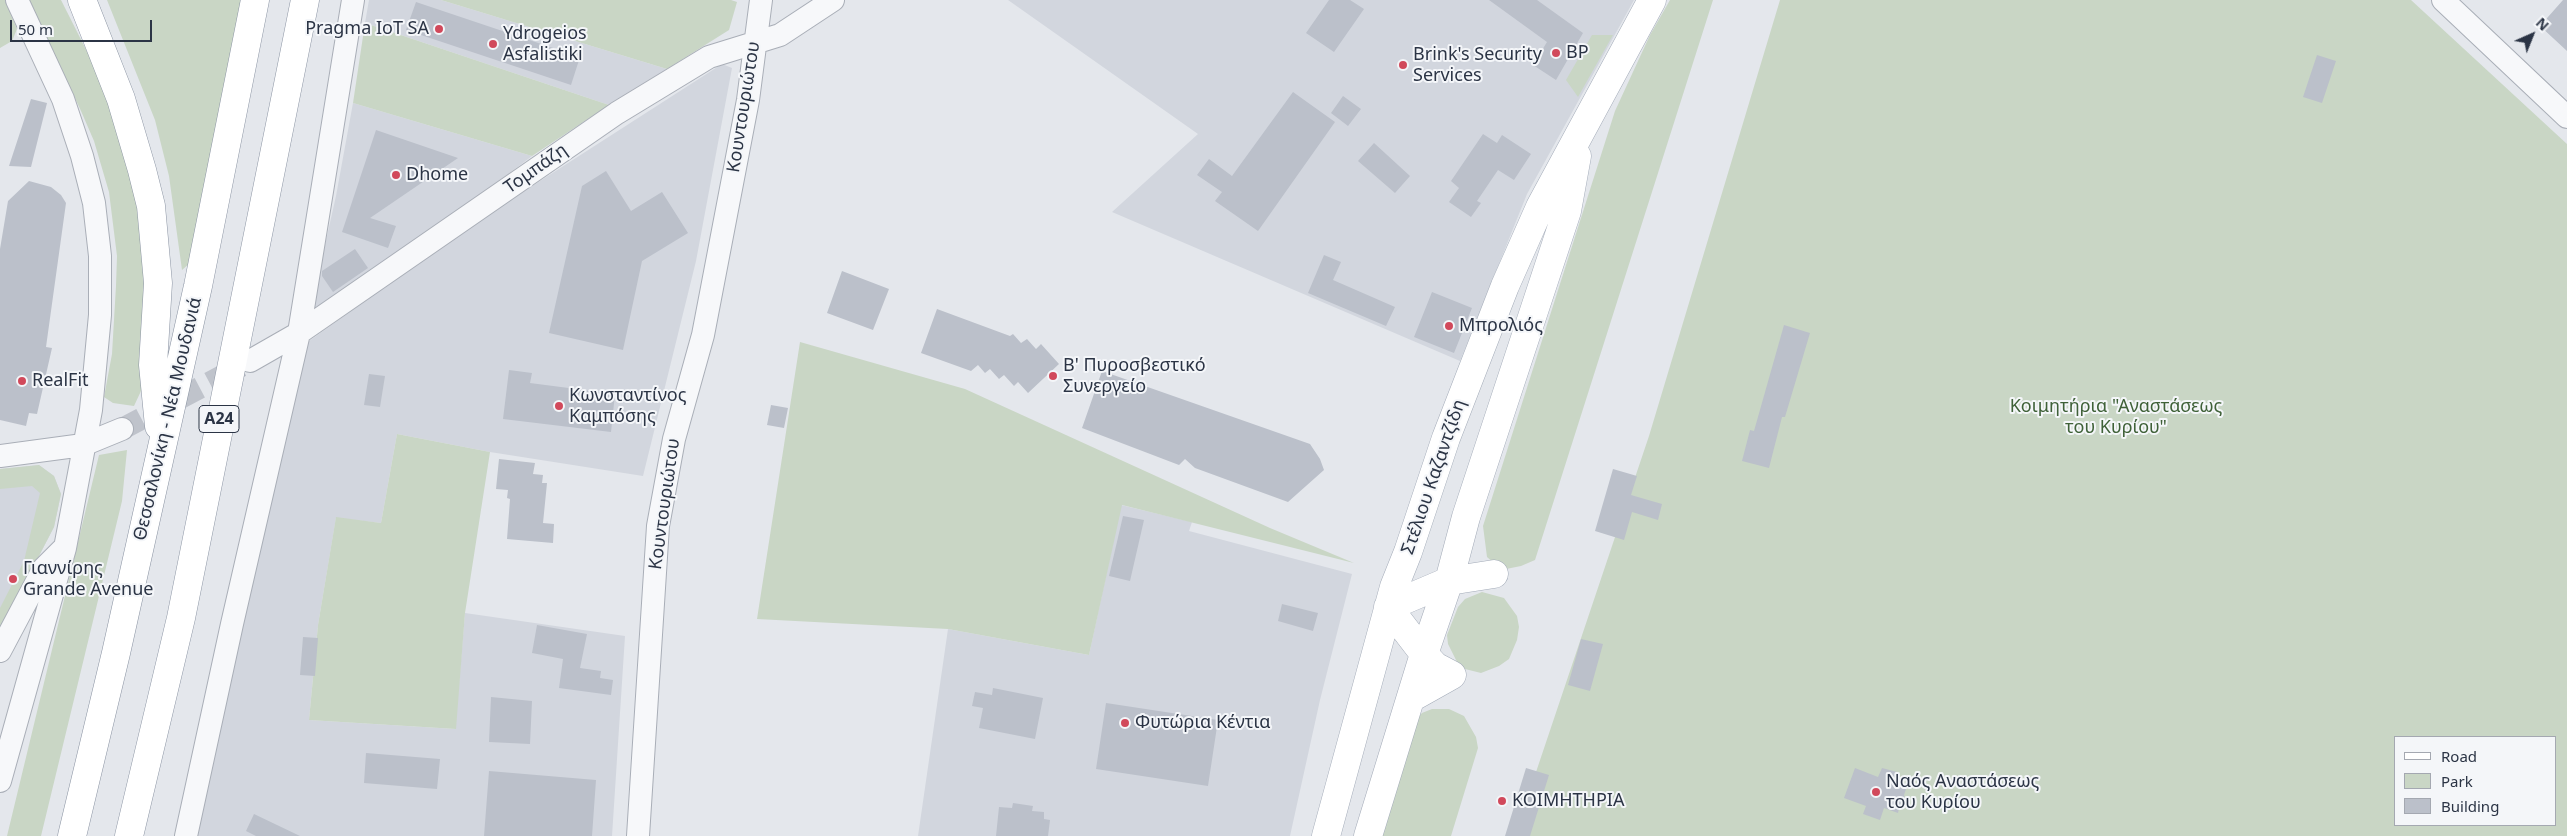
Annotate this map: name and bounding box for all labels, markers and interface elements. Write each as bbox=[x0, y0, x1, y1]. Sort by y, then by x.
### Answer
scale bar bbox=[12, 10, 155, 42]
north arrow bbox=[2507, 10, 2557, 60]
text: N bbox=[2532, 13, 2553, 35]
place label: Pragma IoT SA bbox=[305, 18, 429, 40]
text: 50 m bbox=[18, 19, 53, 39]
marker: Pragma IoT SA bbox=[433, 23, 445, 35]
place label: Ydrogeios Asfalistiki bbox=[503, 23, 587, 66]
marker: Ydrogeios Asfalistiki bbox=[487, 38, 499, 50]
street label: Κουντουριώτου bbox=[723, 40, 765, 174]
place label: BP bbox=[1566, 42, 1589, 64]
place label: Brink's Security Services bbox=[1413, 44, 1542, 86]
marker: BP bbox=[1550, 47, 1562, 59]
marker: Brink's Security Services bbox=[1397, 59, 1409, 71]
street label: Τομπάζη bbox=[500, 139, 572, 199]
place label: Dhome bbox=[406, 164, 468, 186]
marker: Dhome bbox=[390, 169, 402, 181]
street label: Θεσσαλονίκη - Νέα Μουδανιά bbox=[129, 295, 207, 543]
place label: Μπρολιός bbox=[1459, 315, 1543, 337]
marker: Μπρολιός bbox=[1443, 320, 1455, 332]
place label: Β' Πυροσβεστικό Συνεργείο bbox=[1063, 355, 1206, 398]
place label: RealFit bbox=[32, 370, 89, 392]
marker: Β' Πυροσβεστικό Συνεργείο bbox=[1047, 370, 1059, 382]
marker: RealFit bbox=[16, 375, 28, 387]
place label: Κωνσταντίνος Καμπόσης bbox=[569, 385, 686, 428]
park label: Κοιμητήρια "Αναστάσεως του Κυρίου" bbox=[2010, 396, 2222, 438]
street label: Στέλιου Καζαντζίδη bbox=[1397, 397, 1471, 557]
marker: Κωνσταντίνος Καμπόσης bbox=[553, 400, 565, 412]
road number: Α24 bbox=[199, 406, 239, 432]
street label: Κουντουριώτου bbox=[645, 437, 685, 571]
place label: Γιαννίρης Grande Avenue bbox=[23, 558, 153, 600]
marker: Γιαννίρης Grande Avenue bbox=[7, 573, 19, 585]
place label: Φυτώρια Κέντια bbox=[1135, 712, 1270, 734]
marker: Φυτώρια Κέντια bbox=[1119, 717, 1131, 729]
legend bbox=[2394, 736, 2557, 826]
text: Road bbox=[2441, 746, 2477, 766]
place label: Ναός Αναστάσεως του Κυρίου bbox=[1886, 771, 2039, 814]
text: Park bbox=[2441, 771, 2473, 791]
marker: Ναός Αναστάσεως του Κυρίου bbox=[1870, 786, 1882, 798]
place label: ΚΟΙΜΗΤΗΡΙΑ bbox=[1512, 790, 1624, 812]
marker: ΚΟΙΜΗΤΗΡΙΑ bbox=[1496, 795, 1508, 807]
text: Building bbox=[2441, 796, 2499, 816]

